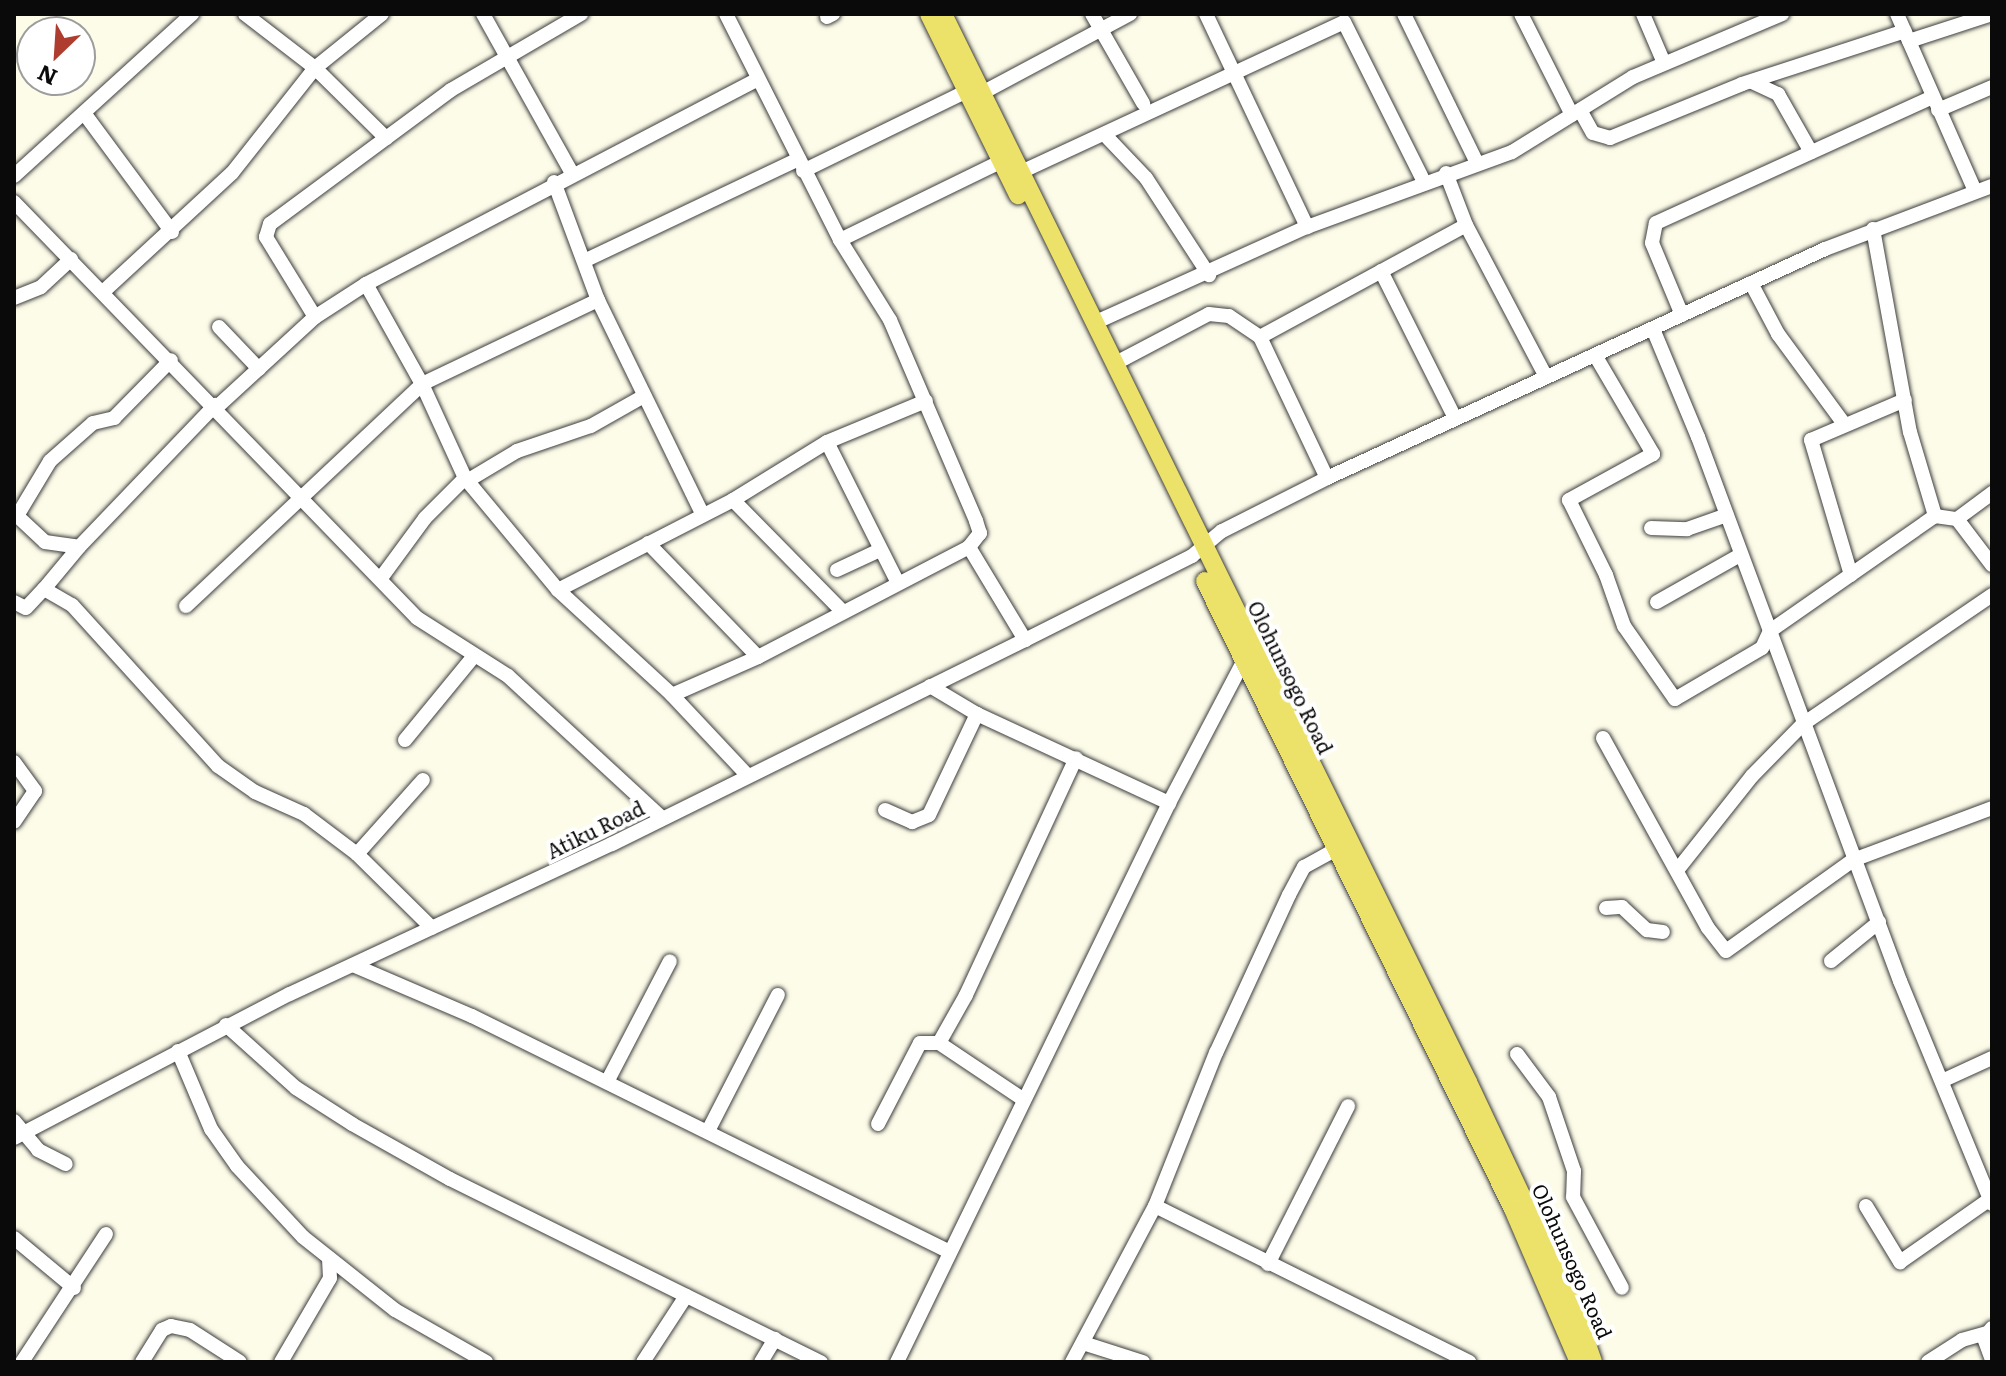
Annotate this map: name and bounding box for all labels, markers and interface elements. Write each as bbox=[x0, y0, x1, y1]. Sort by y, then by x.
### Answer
north arrow bbox=[16, 16, 96, 96]
text: N bbox=[31, 58, 62, 95]
street label: Olohunsogo Road bbox=[1244, 597, 1338, 757]
street label: Atiku Road bbox=[542, 795, 648, 863]
street label: Olohunsogo Road bbox=[1528, 1180, 1618, 1342]

